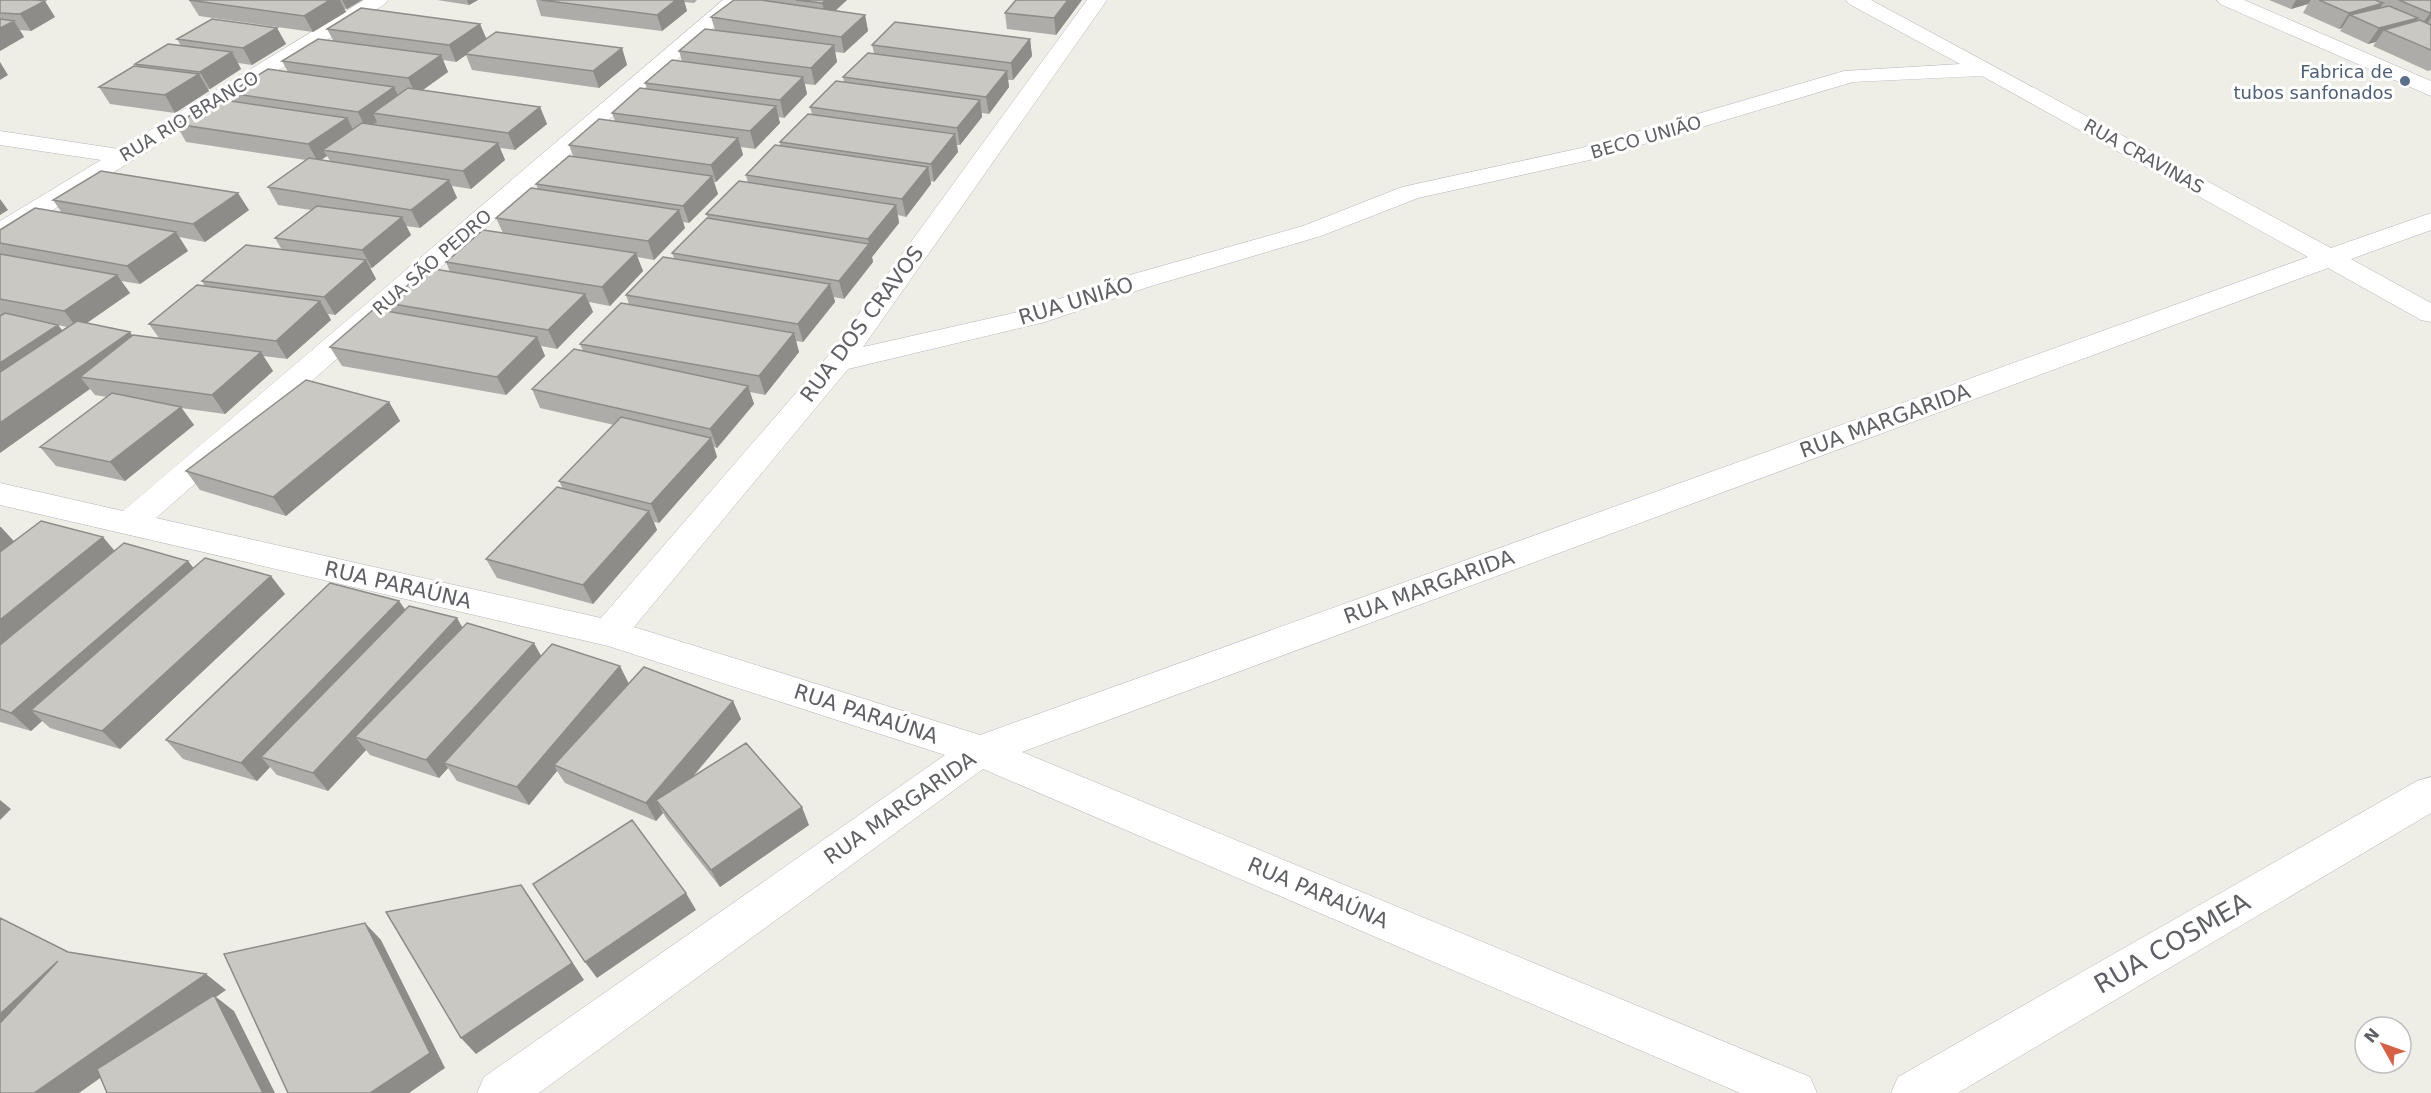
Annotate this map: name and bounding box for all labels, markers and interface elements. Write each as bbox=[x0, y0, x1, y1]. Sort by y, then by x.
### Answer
place label: Fabrica de tubos sanfonados bbox=[2234, 61, 2393, 103]
street label: RUA RIO BRANCO bbox=[116, 66, 262, 166]
marker: Fabrica de tubos sanfonados bbox=[2398, 74, 2412, 88]
street label: BECO UNIÃO bbox=[1588, 111, 1704, 163]
street label: RUA CRAVINAS bbox=[2080, 114, 2208, 198]
street label: RUA SÃO PEDRO bbox=[368, 205, 496, 319]
street label: RUA DOS CRAVOS bbox=[796, 241, 928, 407]
street label: RUA UNIÃO bbox=[1015, 270, 1136, 330]
street label: RUA MARGARIDA bbox=[1796, 379, 1974, 463]
street label: RUA MARGARIDA bbox=[1340, 545, 1518, 629]
street label: RUA PARAÚNA bbox=[322, 555, 475, 614]
street label: RUA PARAÚNA bbox=[791, 678, 942, 749]
street label: RUA MARGARIDA bbox=[820, 746, 981, 869]
street label: RUA PARAÚNA bbox=[1244, 852, 1393, 934]
street label: RUA COSMEA bbox=[2089, 886, 2255, 1000]
north arrow bbox=[2353, 1015, 2413, 1075]
text: N bbox=[2360, 1024, 2383, 1047]

